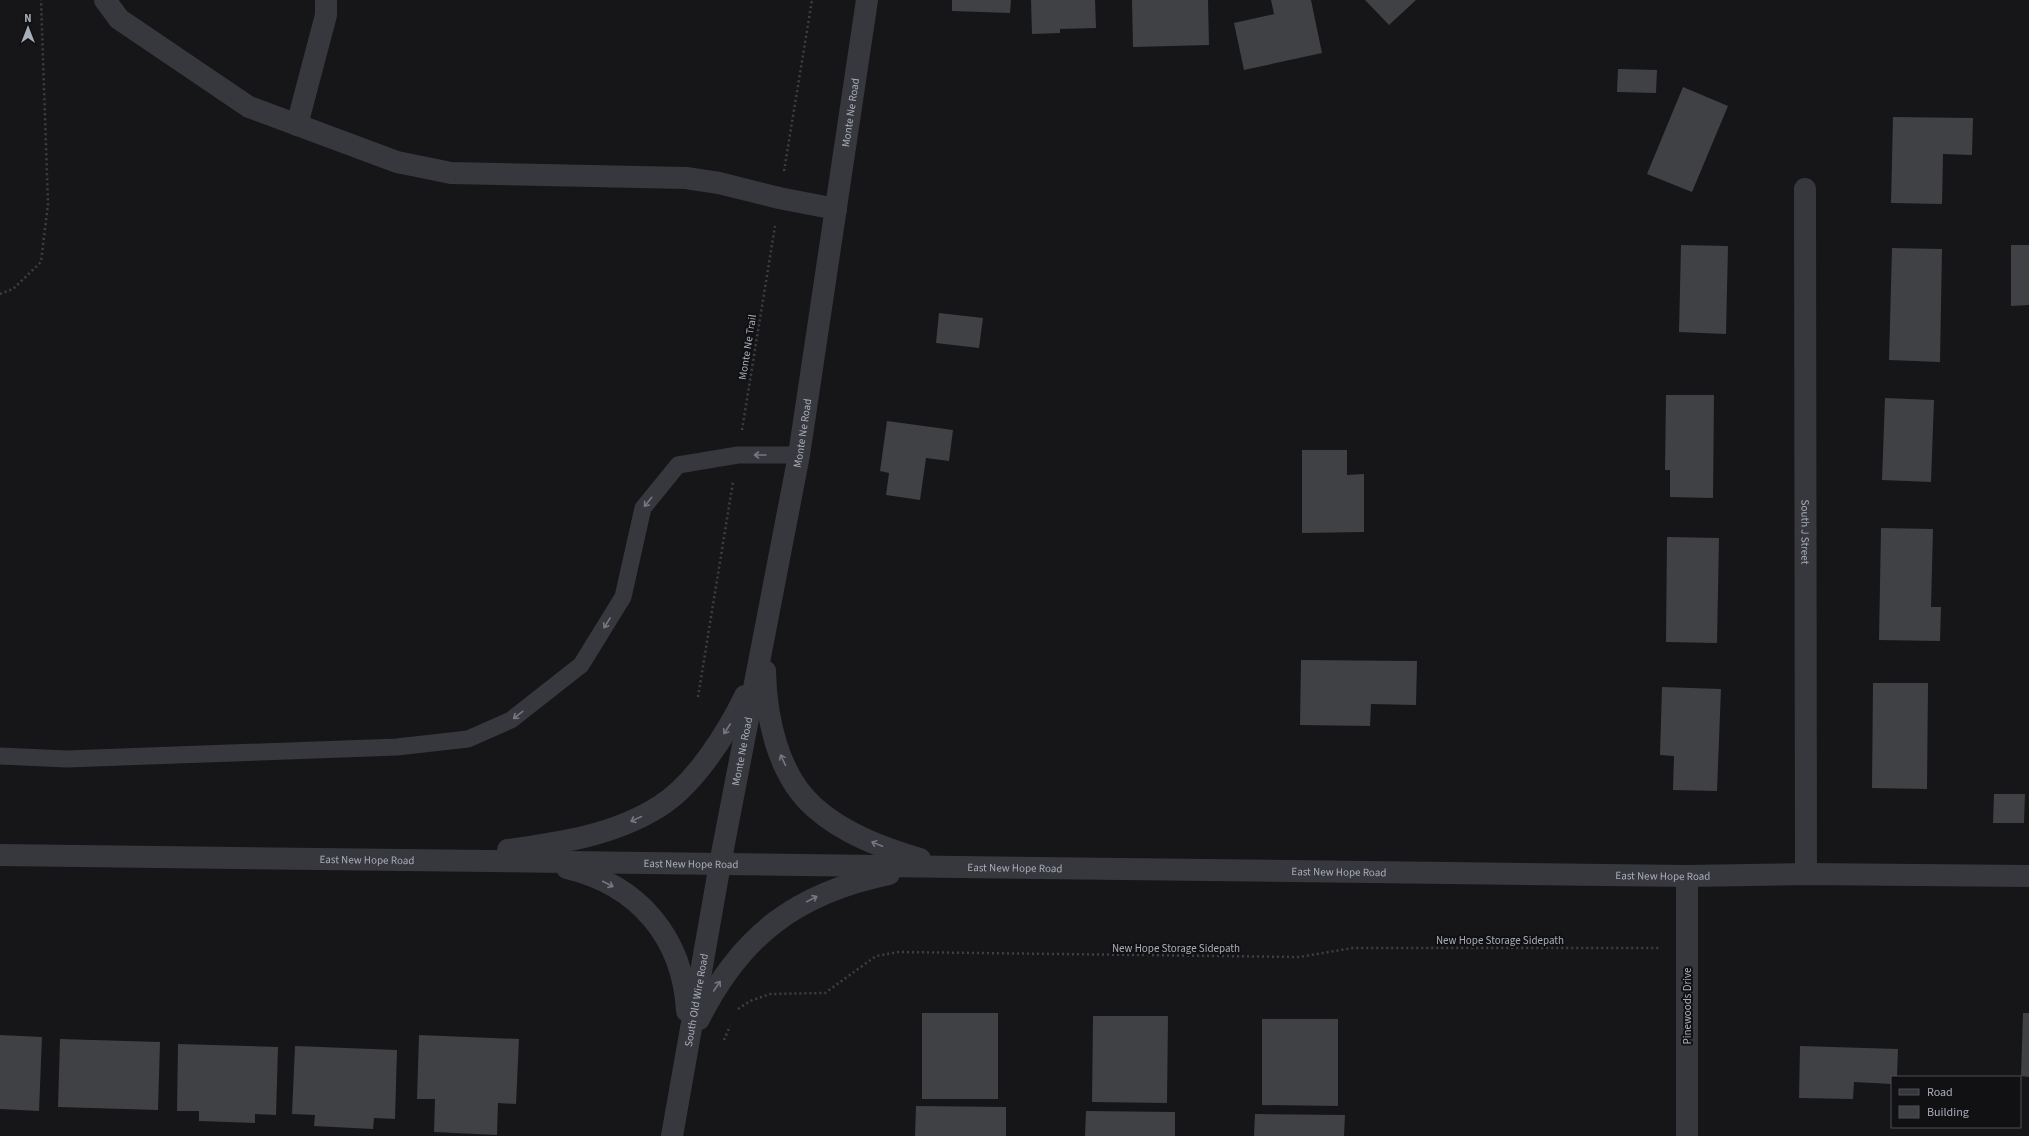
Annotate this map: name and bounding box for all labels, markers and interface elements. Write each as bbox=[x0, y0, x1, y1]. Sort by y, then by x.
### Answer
north arrow bbox=[8, 8, 48, 48]
text: N bbox=[24, 11, 32, 26]
street label: Monte Ne Road bbox=[838, 77, 863, 148]
street label: Monte Ne Trail bbox=[735, 313, 760, 381]
street label: Monte Ne Road bbox=[790, 398, 815, 469]
one-way arrow bbox=[754, 451, 767, 459]
one-way arrow bbox=[644, 496, 653, 507]
street label: South J Street bbox=[1797, 500, 1813, 565]
one-way arrow bbox=[603, 617, 611, 628]
one-way arrow bbox=[512, 711, 523, 719]
street label: Monte Ne Road bbox=[728, 716, 756, 787]
one-way arrow bbox=[723, 724, 731, 735]
one-way arrow bbox=[779, 754, 786, 766]
one-way arrow bbox=[630, 816, 642, 823]
one-way arrow bbox=[871, 840, 883, 848]
street label: East New Hope Road bbox=[319, 852, 415, 868]
street label: East New Hope Road bbox=[643, 856, 739, 872]
street label: East New Hope Road bbox=[967, 860, 1063, 876]
street label: East New Hope Road bbox=[1291, 864, 1386, 880]
street label: East New Hope Road bbox=[1615, 868, 1711, 884]
one-way arrow bbox=[601, 880, 613, 888]
one-way arrow bbox=[805, 895, 817, 902]
street label: New Hope Storage Sidepath bbox=[1436, 933, 1564, 948]
street label: New Hope Storage Sidepath bbox=[1112, 941, 1240, 956]
street label: South Old Wire Road bbox=[681, 952, 712, 1048]
street label: Pinewoods Drive bbox=[1680, 967, 1695, 1045]
one-way arrow bbox=[713, 981, 721, 992]
legend bbox=[1891, 1076, 2021, 1128]
text: Road bbox=[1927, 1084, 1953, 1101]
text: Building bbox=[1927, 1104, 1969, 1121]

